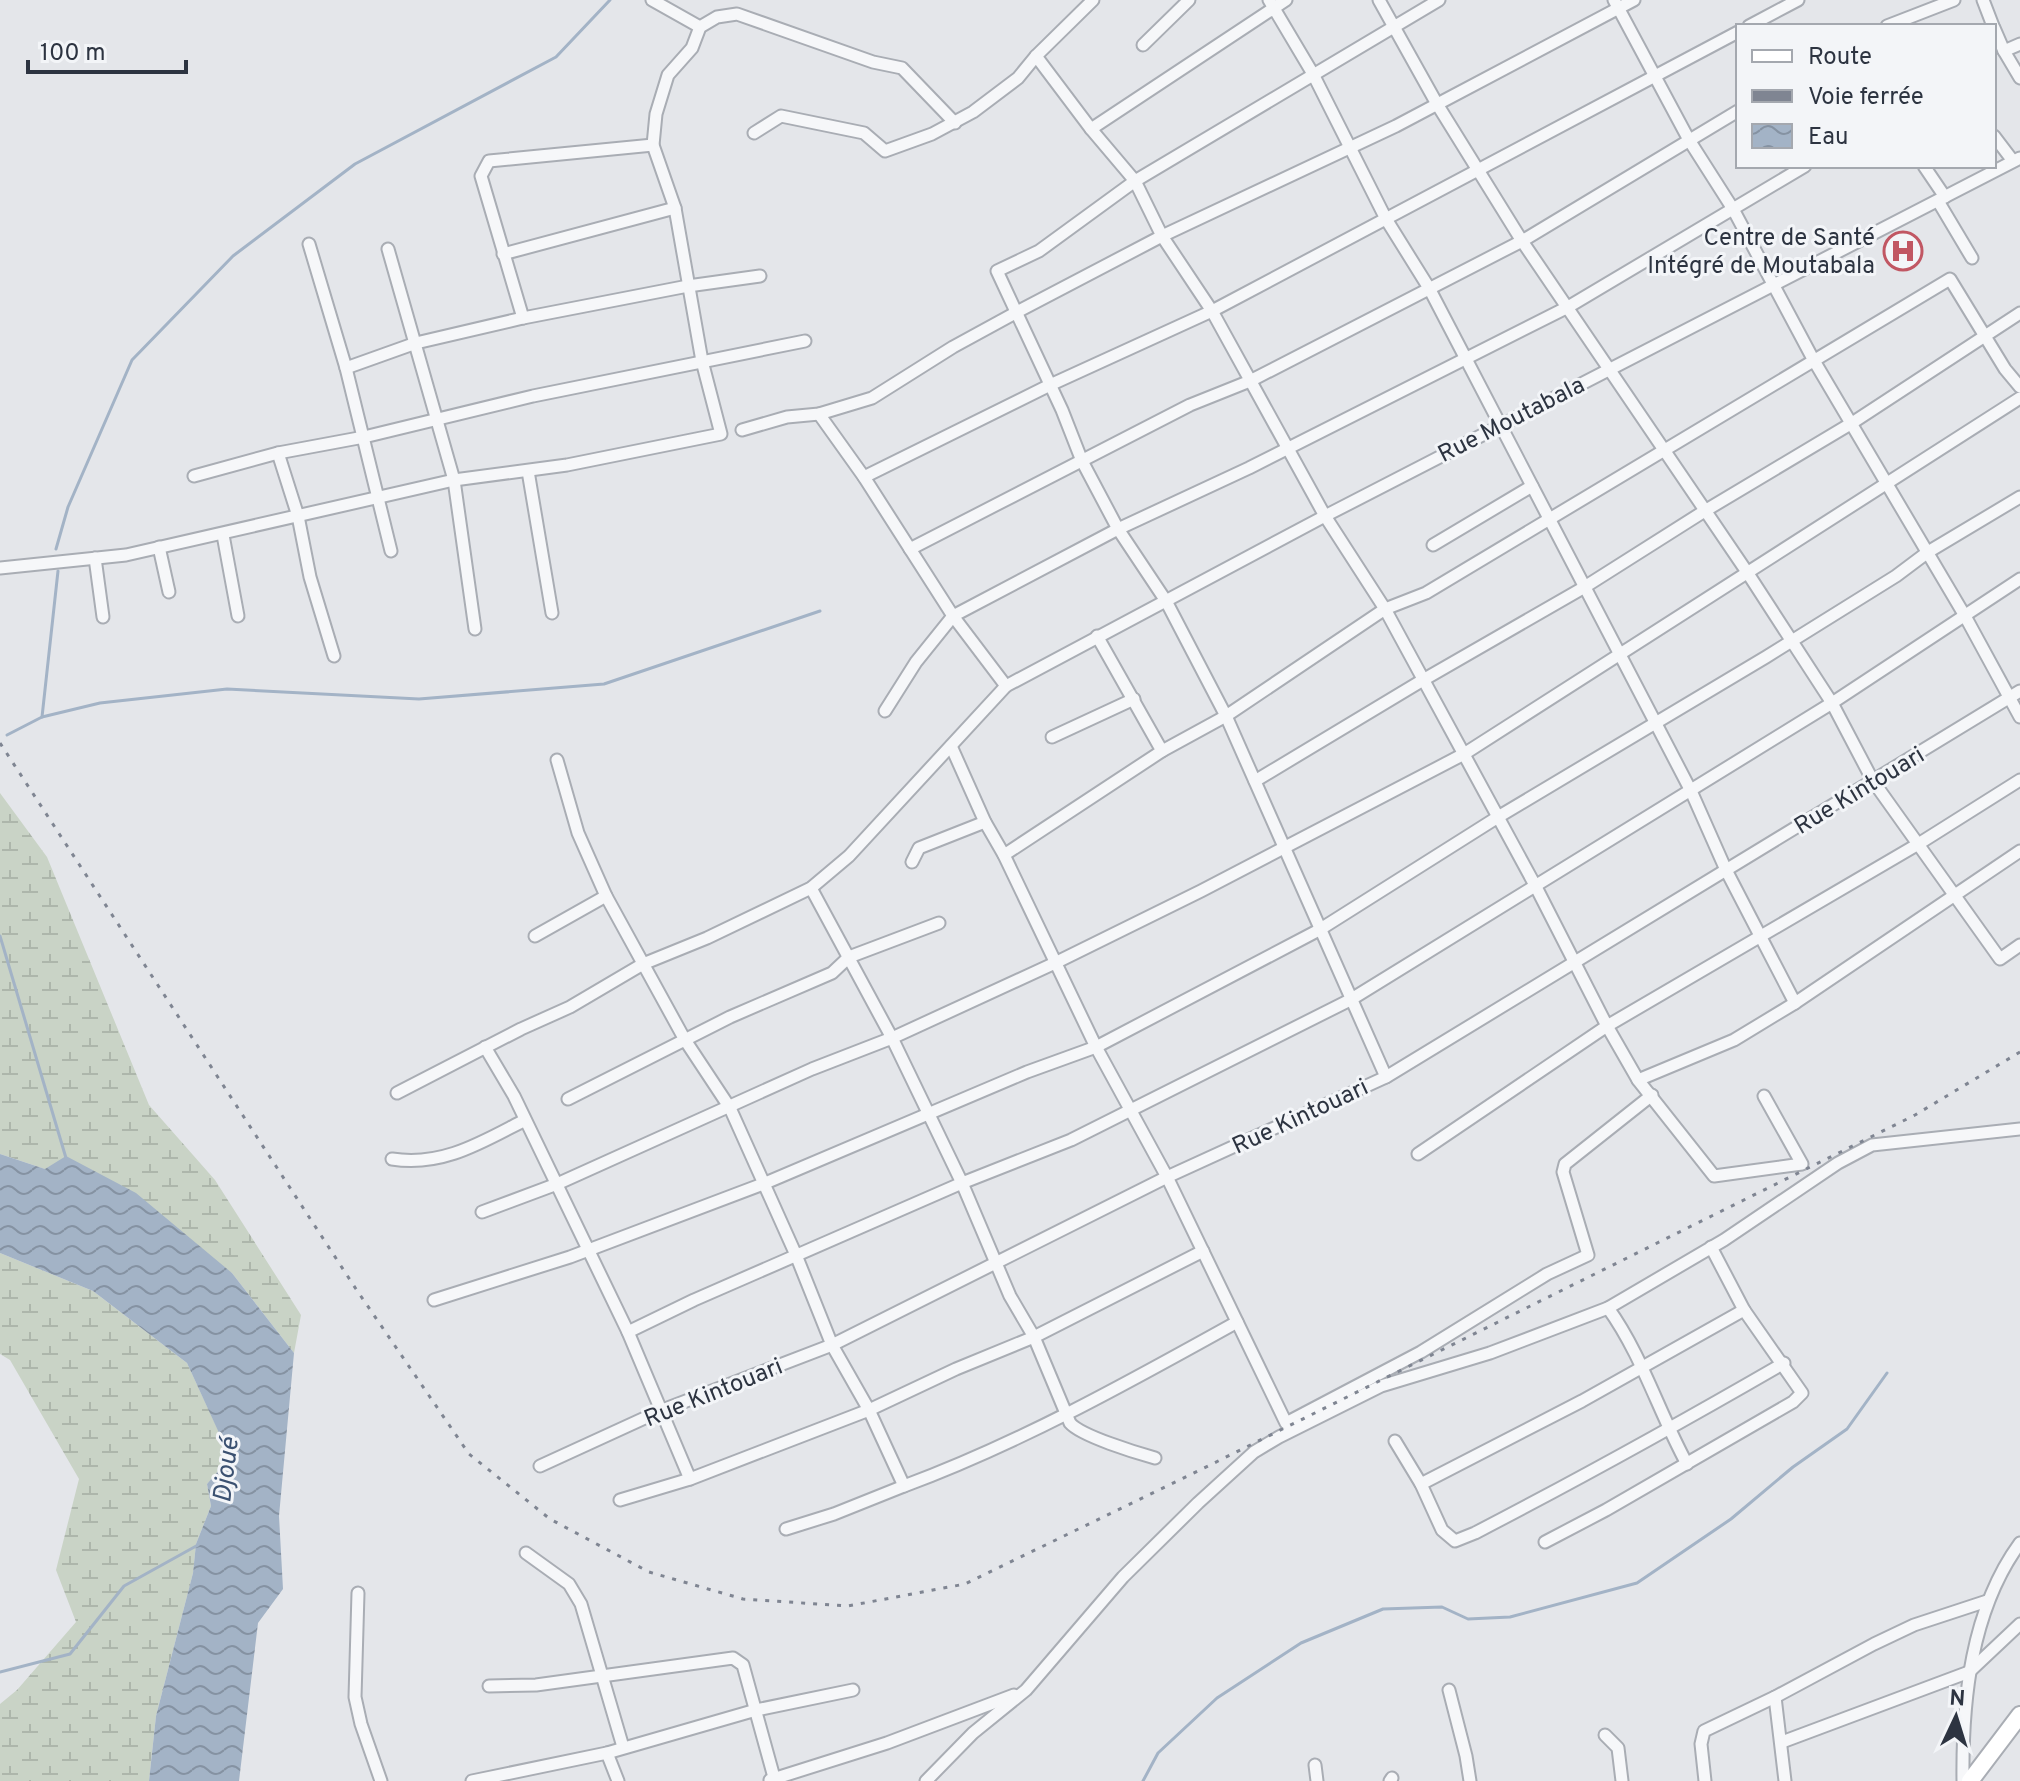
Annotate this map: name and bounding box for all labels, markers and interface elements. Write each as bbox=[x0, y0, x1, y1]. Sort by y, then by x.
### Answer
scale bar bbox=[28, 24, 186, 74]
legend bbox=[1736, 24, 1996, 168]
text: 100 m bbox=[40, 39, 106, 69]
text: Route bbox=[1808, 43, 1872, 73]
text: Voie ferrée bbox=[1808, 83, 1924, 113]
text: Eau bbox=[1808, 123, 1848, 153]
place label: Centre de Santé Intégré de Moutabala bbox=[1647, 224, 1875, 282]
hospital icon: Centre de Santé Intégré de Moutabala bbox=[1882, 230, 1924, 272]
street label: Rue Moutabala bbox=[1434, 371, 1590, 471]
street label: Rue Kintouari bbox=[1789, 741, 1931, 842]
street label: Rue Kintouari bbox=[1228, 1073, 1374, 1162]
street label: Rue Kintouari bbox=[640, 1352, 787, 1435]
water label: Djoué bbox=[207, 1433, 248, 1505]
north arrow bbox=[1916, 1677, 1996, 1757]
text: N bbox=[1948, 1686, 1966, 1714]

